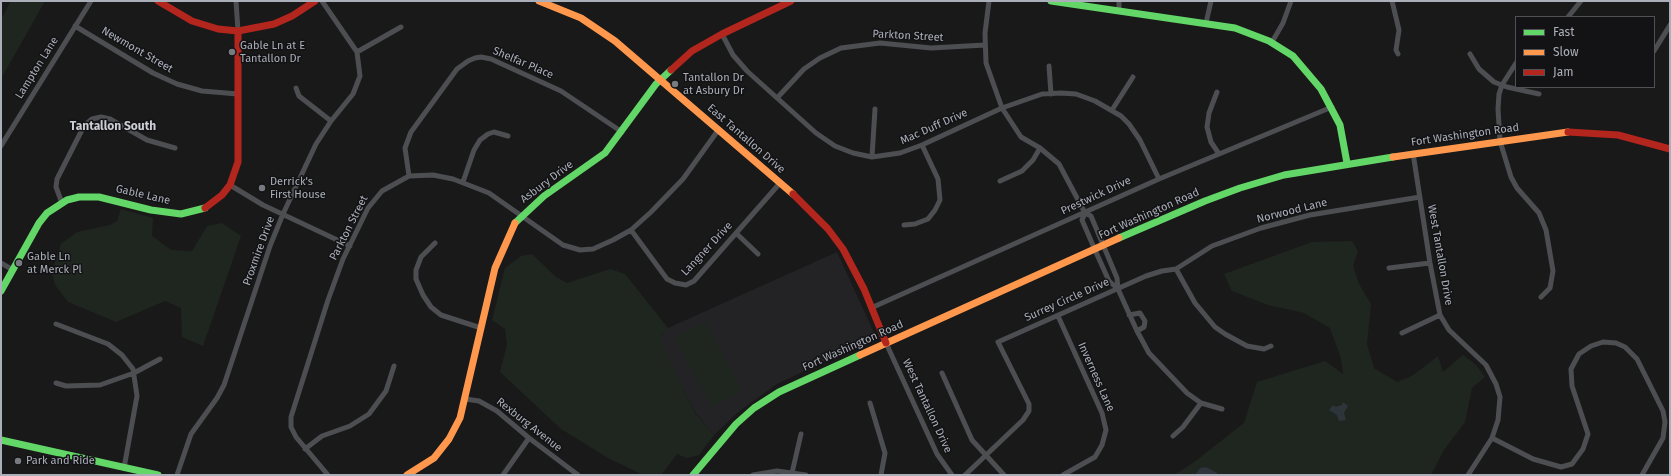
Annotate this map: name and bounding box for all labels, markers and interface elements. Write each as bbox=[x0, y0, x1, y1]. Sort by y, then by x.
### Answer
legend bbox=[1515, 16, 1655, 88]
street label: Newmont Street bbox=[99, 24, 175, 76]
text: Fast bbox=[1553, 25, 1575, 39]
street label: Parkton Street bbox=[872, 28, 944, 44]
street label: Lampton Lane bbox=[13, 35, 61, 101]
place label: Gable Ln at E Tantallon Dr bbox=[240, 39, 305, 65]
street label: Shelfar Place bbox=[491, 44, 555, 82]
text: Slow bbox=[1553, 45, 1579, 59]
marker: Gable Ln at E Tantallon Dr bbox=[227, 47, 237, 57]
text: Jam bbox=[1553, 65, 1573, 79]
place label: Tantallon Dr at Asbury Dr bbox=[683, 71, 744, 97]
marker: Tantallon Dr at Asbury Dr bbox=[670, 79, 680, 89]
street label: East Tantallon Drive bbox=[704, 102, 788, 176]
street label: Mac Duff Drive bbox=[898, 106, 970, 148]
district label: Tantallon South bbox=[70, 120, 156, 134]
street label: Fort Washington Road bbox=[1410, 121, 1520, 149]
street label: Asbury Drive bbox=[518, 158, 576, 206]
street label: Prestwick Drive bbox=[1059, 174, 1133, 218]
place label: Derrick's First House bbox=[270, 175, 326, 201]
street label: Gable Lane bbox=[115, 182, 171, 208]
marker: Derrick's First House bbox=[257, 183, 267, 193]
street label: Fort Washington Road bbox=[1097, 186, 1201, 242]
street label: Parkton Street bbox=[327, 193, 371, 263]
street label: Norwood Lane bbox=[1255, 196, 1329, 226]
street label: West Tantallon Drive bbox=[1425, 203, 1455, 307]
street label: Proxmire Drive bbox=[240, 214, 278, 288]
street label: Langner Drive bbox=[679, 219, 735, 279]
place label: Gable Ln at Merck Pl bbox=[27, 250, 82, 276]
marker: Gable Ln at Merck Pl bbox=[14, 258, 24, 268]
street label: Surrey Circle Drive bbox=[1023, 275, 1111, 325]
street label: Fort Washington Road bbox=[801, 318, 905, 374]
street label: Inverness Lane bbox=[1075, 340, 1117, 414]
street label: West Tantallon Drive bbox=[899, 357, 955, 455]
street label: Rexburg Avenue bbox=[493, 395, 565, 455]
place label: Park and Ride bbox=[26, 454, 95, 468]
marker: Park and Ride bbox=[13, 456, 23, 466]

